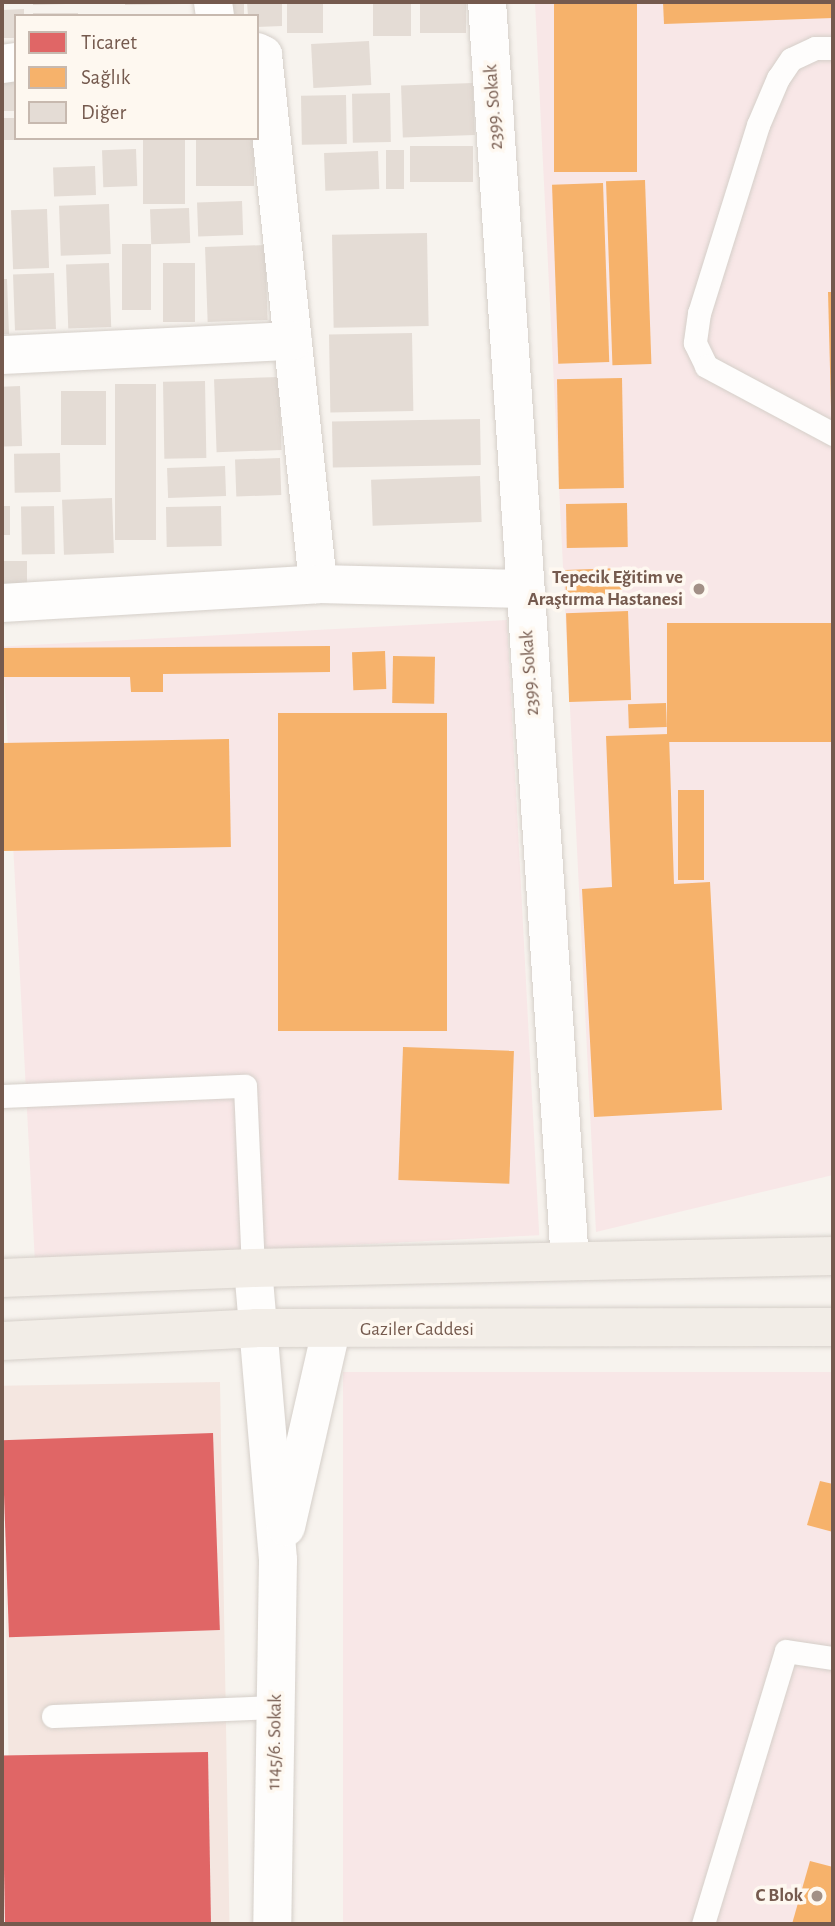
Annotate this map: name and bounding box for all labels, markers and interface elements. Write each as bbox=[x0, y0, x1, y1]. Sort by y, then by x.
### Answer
legend bbox=[14, 14, 259, 140]
text: Ticaret bbox=[81, 32, 137, 53]
street label: 2399. Sokak bbox=[480, 64, 508, 150]
text: Sağlık bbox=[81, 67, 130, 88]
text: Diğer bbox=[81, 102, 126, 123]
place label: Tepecik Eğitim ve Araştırma Hastanesi bbox=[527, 567, 683, 611]
marker: Tepecik Eğitim ve Araştırma Hastanesi bbox=[689, 579, 709, 599]
street label: 2399. Sokak bbox=[516, 630, 544, 716]
street label: Gaziler Caddesi bbox=[360, 1319, 474, 1341]
street label: 1145/6. Sokak bbox=[263, 1694, 287, 1790]
place label: C Blok bbox=[756, 1885, 803, 1907]
marker: C Blok bbox=[809, 1888, 825, 1904]

